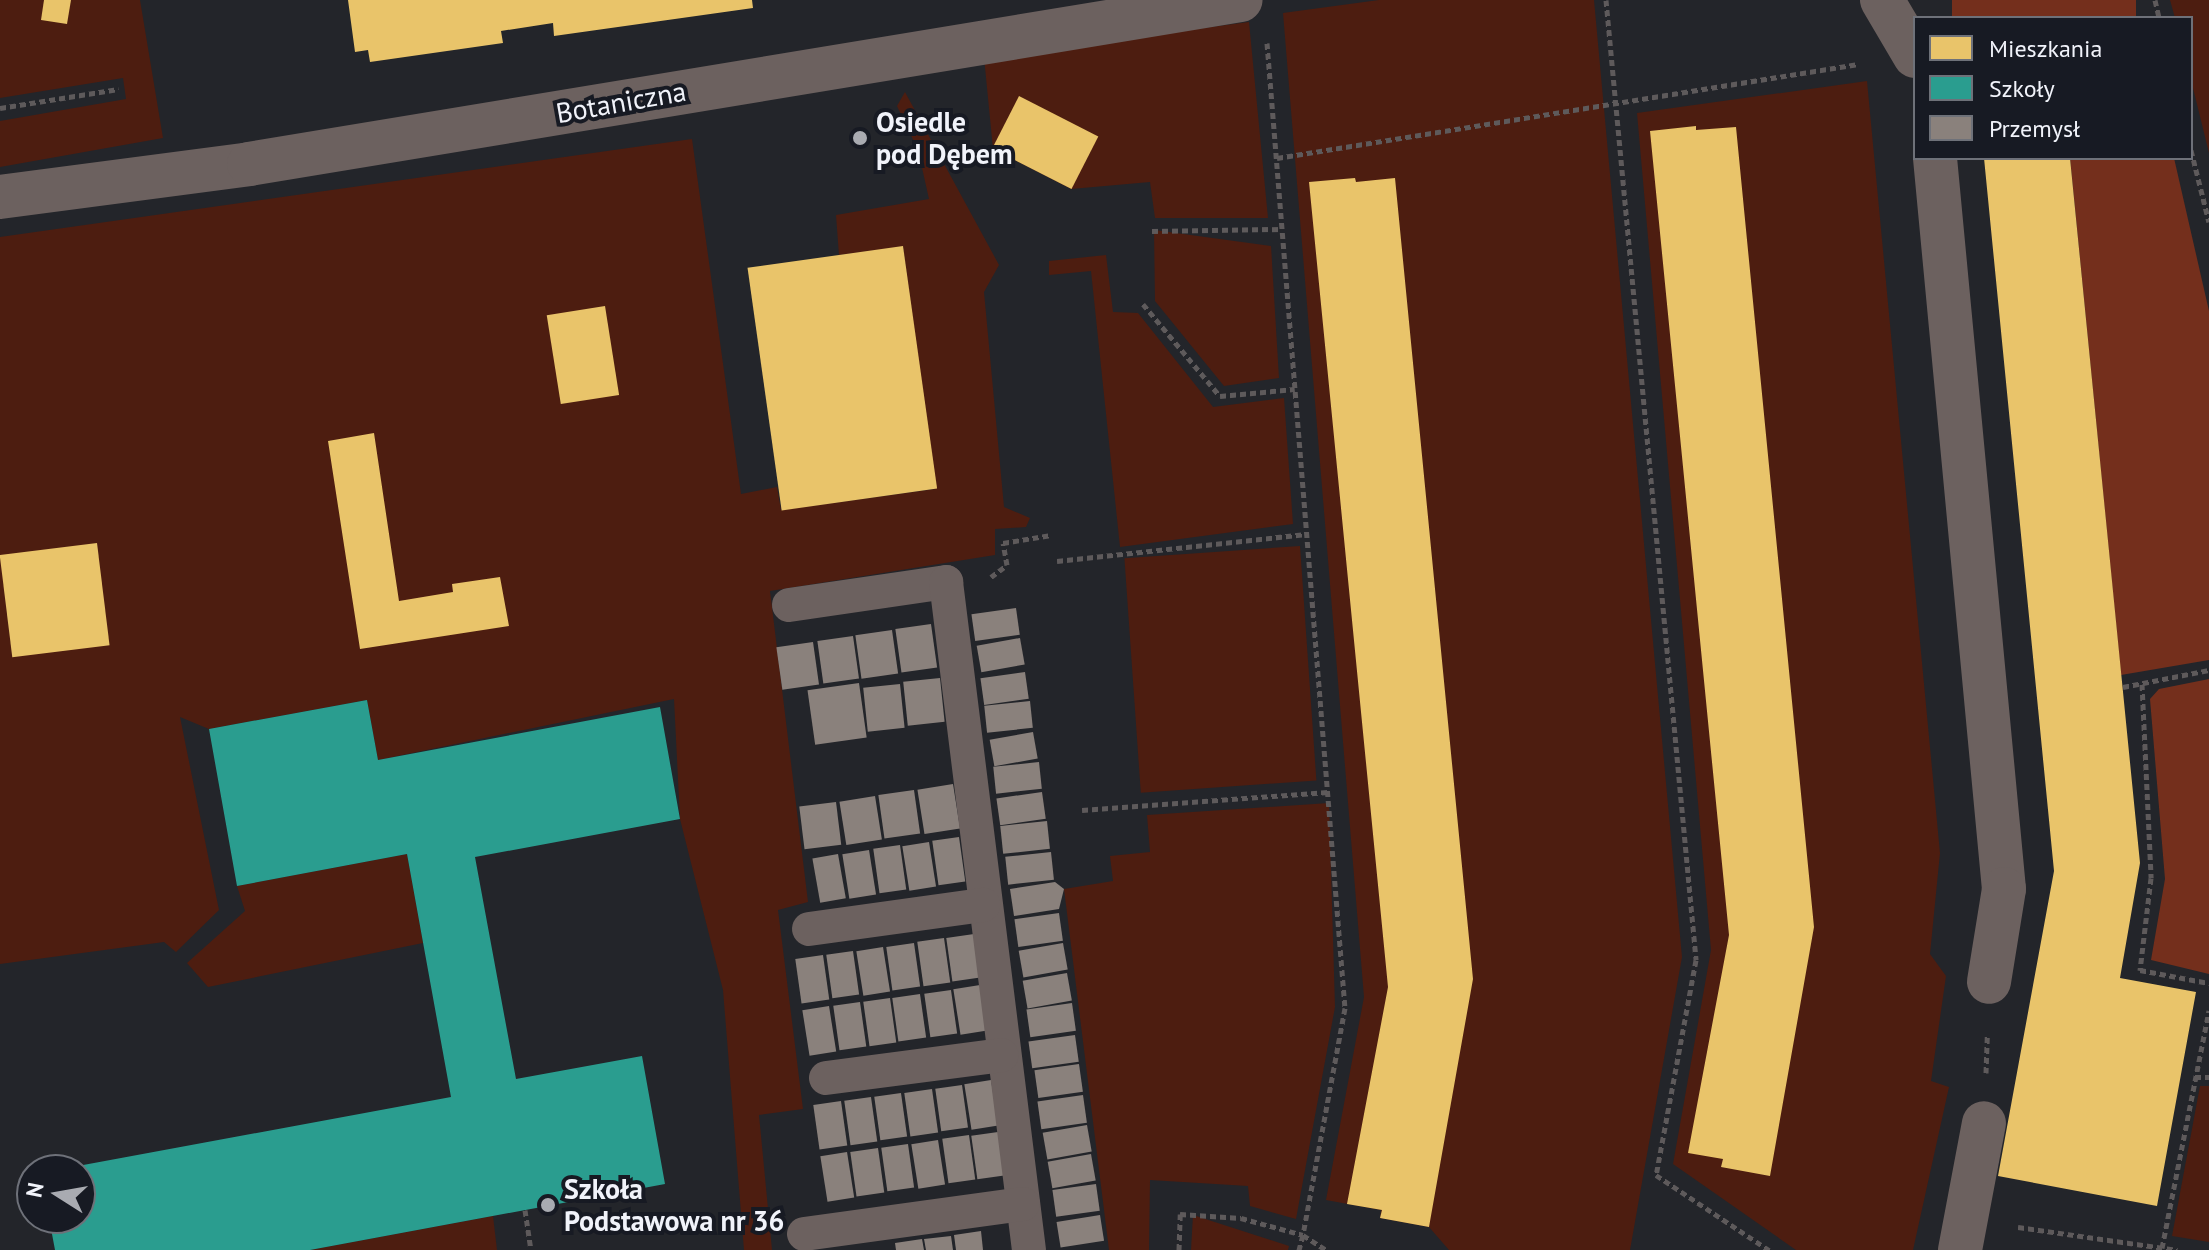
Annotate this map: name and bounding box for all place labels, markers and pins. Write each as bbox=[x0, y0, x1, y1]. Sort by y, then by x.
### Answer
place label: Osiedle pod Dębem bbox=[876, 105, 1012, 171]
marker: Osiedle pod Dębem bbox=[851, 129, 869, 147]
place label: Szkoła Podstawowa nr 36 bbox=[564, 1172, 784, 1238]
marker: Szkoła Podstawowa nr 36 bbox=[539, 1196, 557, 1214]

